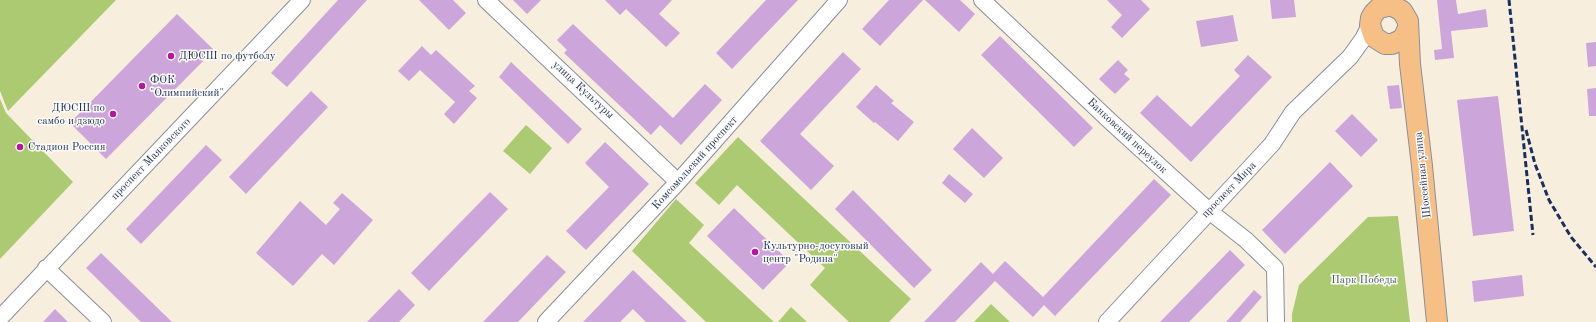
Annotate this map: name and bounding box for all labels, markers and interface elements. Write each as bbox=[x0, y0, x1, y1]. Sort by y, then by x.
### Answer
place label: ДЮСШ по футболу bbox=[179, 49, 276, 63]
marker: ДЮСШ по футболу bbox=[166, 51, 176, 61]
street label: улица Культуры bbox=[550, 58, 616, 122]
place label: ФОК "Олимпийский" bbox=[150, 73, 224, 99]
marker: ФОК "Олимпийский" bbox=[137, 81, 147, 91]
street label: Банковский переулок bbox=[1084, 96, 1170, 176]
place label: ДЮСШ по самбо и дзюдо bbox=[37, 101, 105, 127]
marker: ДЮСШ по самбо и дзюдо bbox=[108, 109, 118, 119]
street label: Комсомольский проспект bbox=[649, 113, 741, 213]
street label: проспект Маяковского bbox=[108, 115, 194, 203]
street label: Шоссейная улица bbox=[1412, 131, 1434, 219]
place label: Стадион Россия bbox=[28, 140, 105, 154]
marker: Стадион Россия bbox=[15, 142, 25, 152]
street label: проспект Мира bbox=[1199, 159, 1259, 221]
place label: Культурно-досуговый центр "Родина" bbox=[763, 239, 869, 265]
marker: Культурно-досуговый центр "Родина" bbox=[750, 247, 760, 257]
park label: Парк Победы bbox=[1331, 273, 1397, 287]

